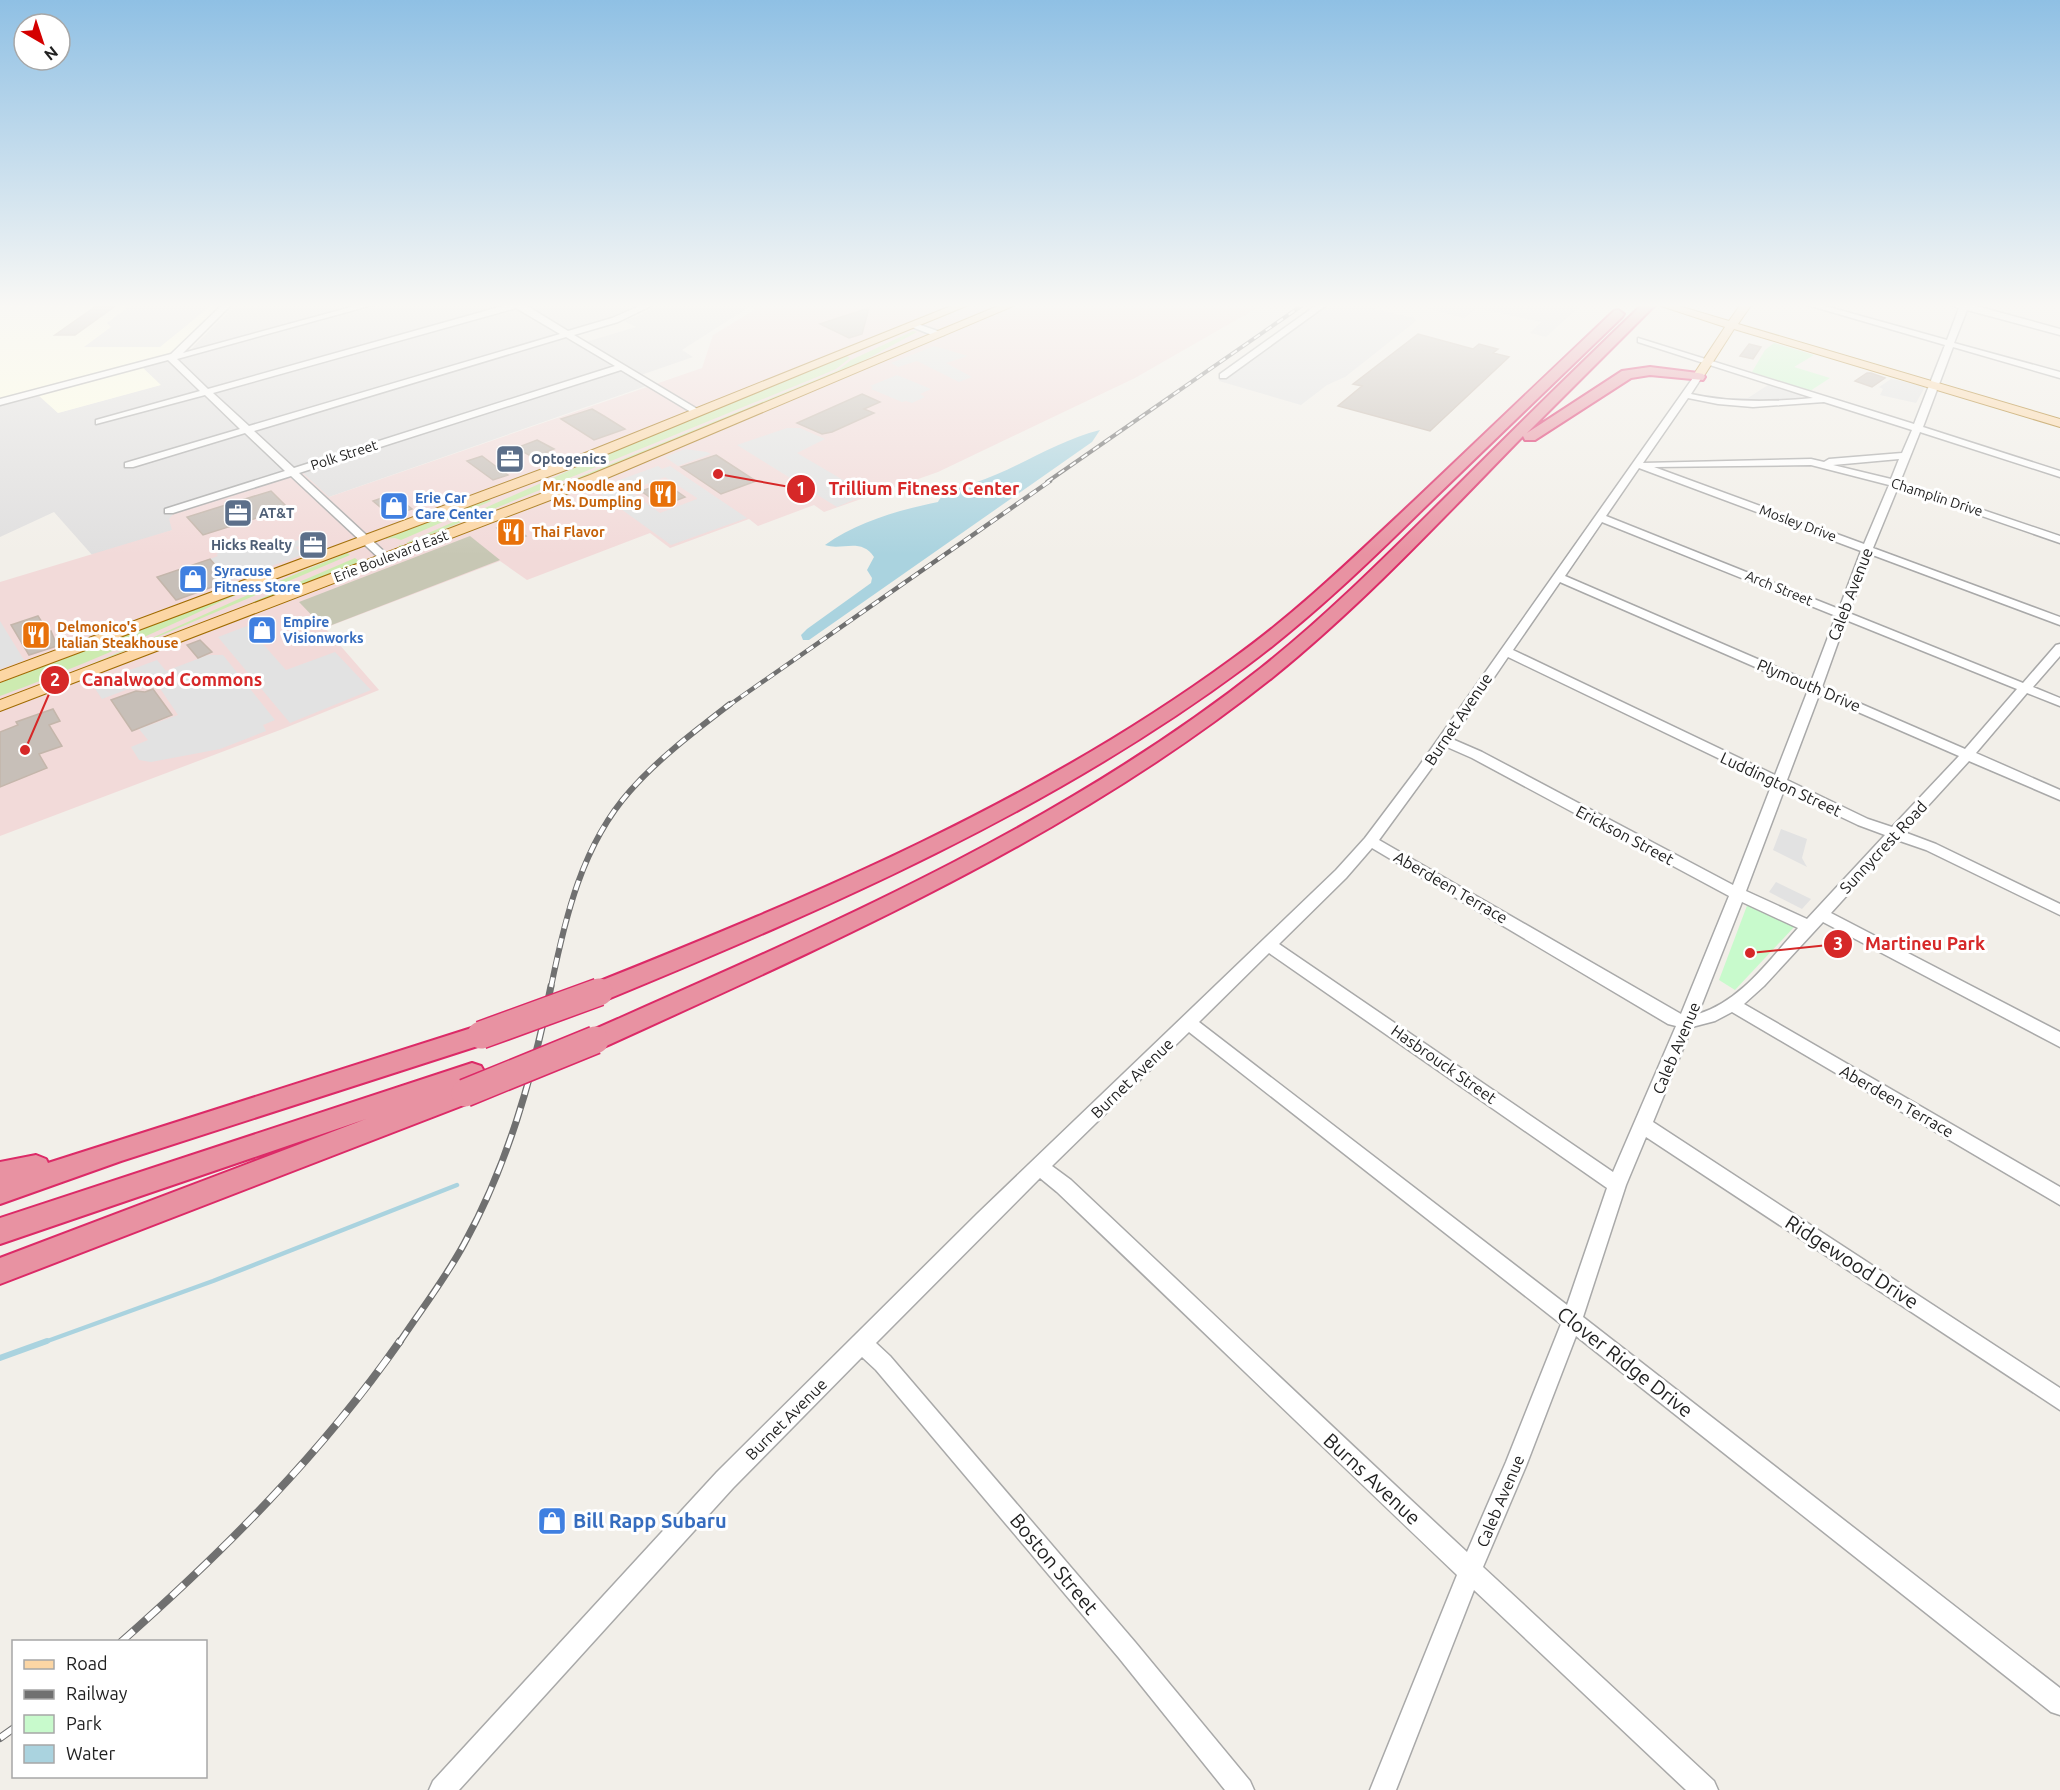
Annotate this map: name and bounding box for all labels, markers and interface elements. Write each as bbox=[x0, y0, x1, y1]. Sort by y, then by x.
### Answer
north arrow bbox=[12, 12, 72, 72]
text: N bbox=[41, 43, 62, 64]
street label: Polk Street bbox=[309, 437, 380, 473]
office icon: Optogenics bbox=[494, 443, 526, 475]
place label: Optogenics bbox=[531, 451, 607, 467]
callout: Trillium Fitness Center bbox=[786, 471, 1031, 507]
street label: Champlin Drive bbox=[1889, 475, 1985, 519]
place label: Mr. Noodle and Ms. Dumpling bbox=[542, 478, 642, 510]
restaurant icon: Mr. Noodle and Ms. Dumpling bbox=[647, 478, 679, 510]
text: 1 bbox=[796, 478, 806, 498]
text: Trillium Fitness Center bbox=[829, 478, 1020, 498]
shop icon: Erie Car Care Center bbox=[378, 490, 410, 522]
place label: Erie Car Care Center bbox=[415, 490, 494, 522]
office icon: AT&T bbox=[222, 497, 254, 529]
street label: Mosley Drive bbox=[1757, 502, 1839, 544]
place label: AT&T bbox=[259, 505, 295, 521]
restaurant icon: Thai Flavor bbox=[495, 516, 527, 548]
place label: Thai Flavor bbox=[532, 524, 605, 540]
street label: Erie Boulevard East bbox=[332, 527, 451, 585]
office icon: Hicks Realty bbox=[297, 529, 329, 561]
place label: Hicks Realty bbox=[211, 537, 293, 553]
street label: Caleb Avenue bbox=[1824, 545, 1876, 643]
shop icon: Syracuse Fitness Store bbox=[177, 563, 209, 595]
place label: Syracuse Fitness Store bbox=[214, 563, 301, 595]
street label: Arch Street bbox=[1743, 567, 1815, 609]
shop icon: Empire Visionworks bbox=[246, 614, 278, 646]
place label: Empire Visionworks bbox=[283, 614, 364, 646]
restaurant icon: Delmonico's Italian Steakhouse bbox=[20, 619, 52, 651]
place label: Delmonico's Italian Steakhouse bbox=[57, 619, 179, 651]
street label: Plymouth Drive bbox=[1755, 655, 1863, 715]
callout: Canalwood Commons bbox=[40, 662, 275, 698]
text: 2 bbox=[50, 669, 60, 689]
text: Canalwood Commons bbox=[82, 669, 262, 689]
street label: Burnet Avenue bbox=[1421, 670, 1495, 768]
street label: Luddington Street bbox=[1718, 748, 1845, 820]
street label: Sunnycrest Road bbox=[1836, 797, 1930, 897]
street label: Erickson Street bbox=[1573, 802, 1678, 869]
street label: Aberdeen Terrace bbox=[1391, 847, 1511, 927]
callout: Martineu Park bbox=[1823, 926, 1997, 962]
text: 3 bbox=[1833, 933, 1843, 953]
text: Martineu Park bbox=[1865, 933, 1985, 953]
street label: Caleb Avenue bbox=[1649, 999, 1703, 1097]
street label: Hasbrouck Street bbox=[1388, 1021, 1501, 1107]
street label: Burnet Avenue bbox=[1087, 1034, 1177, 1122]
street label: Aberdeen Terrace bbox=[1837, 1061, 1957, 1141]
street label: Ridgewood Drive bbox=[1781, 1210, 1923, 1313]
street label: Clover Ridge Drive bbox=[1553, 1302, 1698, 1422]
street label: Burnet Avenue bbox=[742, 1375, 830, 1463]
street label: Burns Avenue bbox=[1319, 1428, 1425, 1529]
street label: Caleb Avenue bbox=[1473, 1452, 1527, 1550]
shop icon: Bill Rapp Subaru bbox=[536, 1505, 568, 1537]
place label: Bill Rapp Subaru bbox=[573, 1509, 727, 1532]
street label: Boston Street bbox=[1006, 1509, 1103, 1619]
legend bbox=[12, 1640, 207, 1778]
text: Road bbox=[66, 1653, 108, 1673]
text: Railway bbox=[66, 1683, 128, 1703]
text: Park bbox=[66, 1713, 102, 1733]
text: Water bbox=[66, 1743, 116, 1763]

